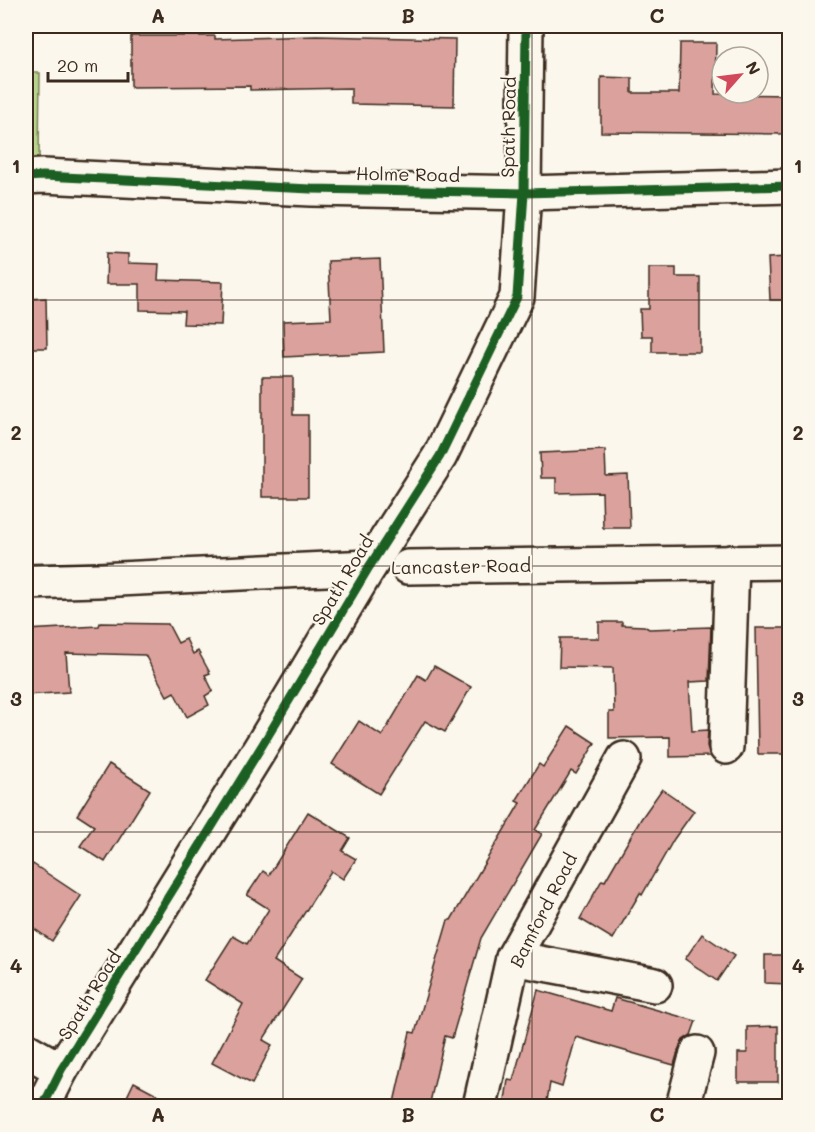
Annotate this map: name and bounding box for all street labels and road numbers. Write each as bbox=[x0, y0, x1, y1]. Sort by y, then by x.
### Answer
street label: Spath Road bbox=[495, 76, 521, 178]
street label: Holme Road bbox=[356, 161, 460, 187]
street label: Spath Road bbox=[306, 530, 378, 630]
street label: Lancaster Road bbox=[391, 553, 531, 579]
street label: Bamford Road bbox=[504, 849, 582, 971]
street label: Spath Road bbox=[52, 946, 126, 1044]

